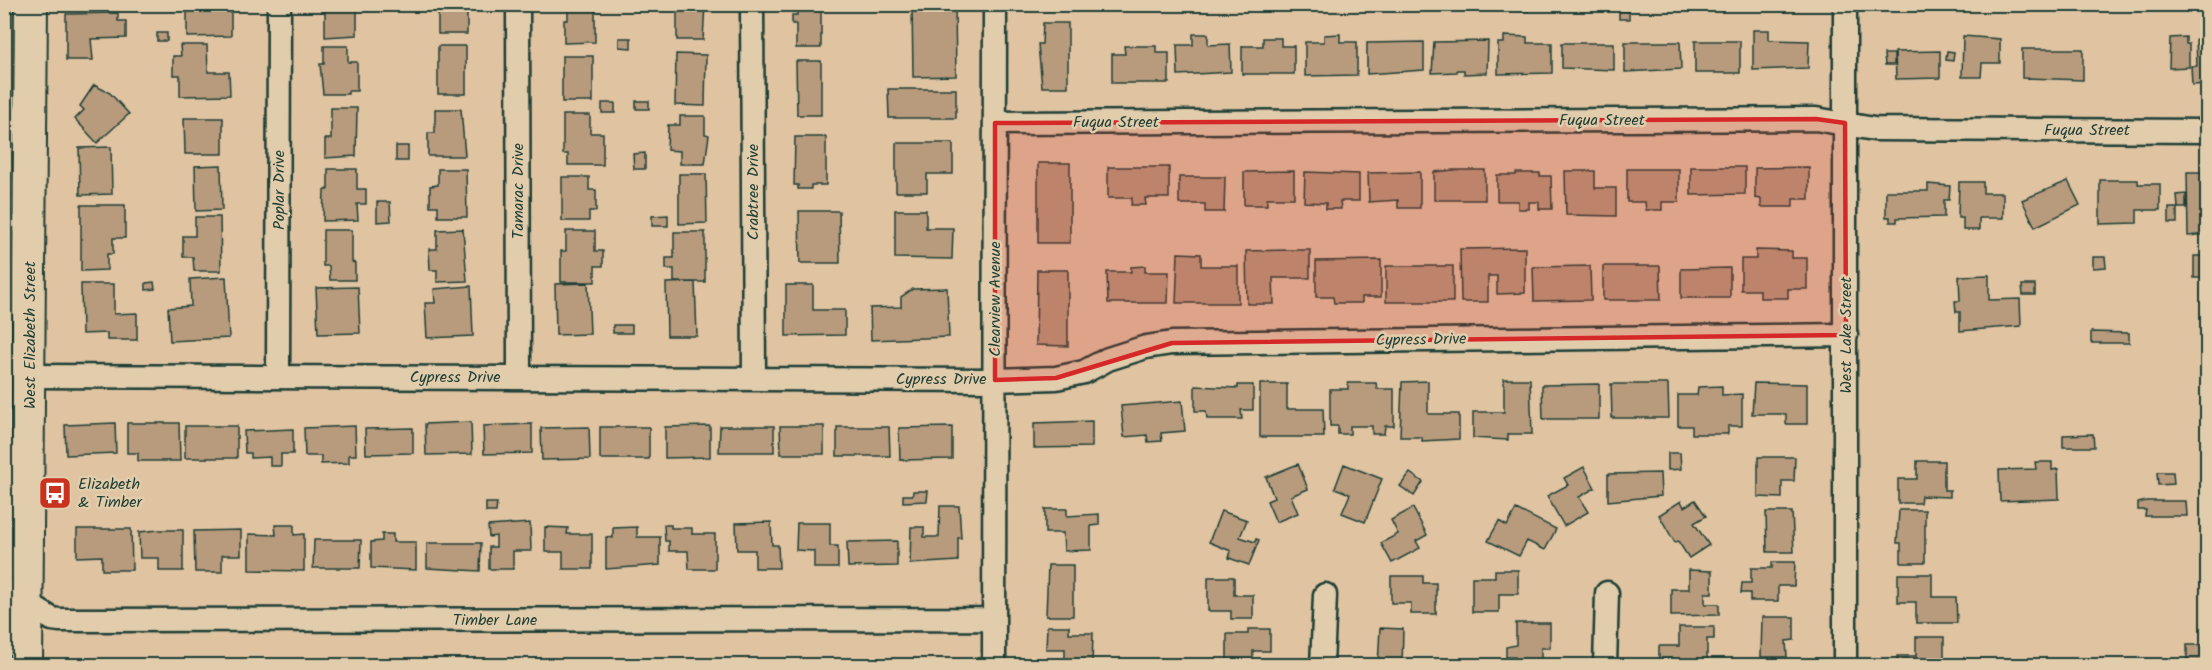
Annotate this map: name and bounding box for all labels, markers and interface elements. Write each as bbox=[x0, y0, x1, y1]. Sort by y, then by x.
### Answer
street label: Fuqua Street bbox=[1559, 108, 1646, 133]
street label: Fuqua Street bbox=[1073, 110, 1160, 135]
street label: Fuqua Street bbox=[2044, 118, 2131, 143]
street label: Tamarac Drive bbox=[506, 143, 531, 239]
street label: Crabtree Drive bbox=[741, 144, 766, 240]
street label: Poplar Drive bbox=[267, 150, 292, 230]
street label: Clearview Avenue bbox=[983, 241, 1008, 357]
street label: West Elizabeth Street bbox=[18, 260, 43, 409]
street label: West Lake Street bbox=[1834, 276, 1859, 394]
street label: Cypress Drive bbox=[1375, 327, 1467, 353]
street label: Cypress Drive bbox=[410, 365, 500, 390]
street label: Cypress Drive bbox=[896, 367, 986, 392]
place label: Elizabeth & Timber bbox=[78, 472, 143, 515]
bus stop icon: Elizabeth & Timber bbox=[37, 475, 73, 511]
street label: Timber Lane bbox=[453, 608, 537, 633]

